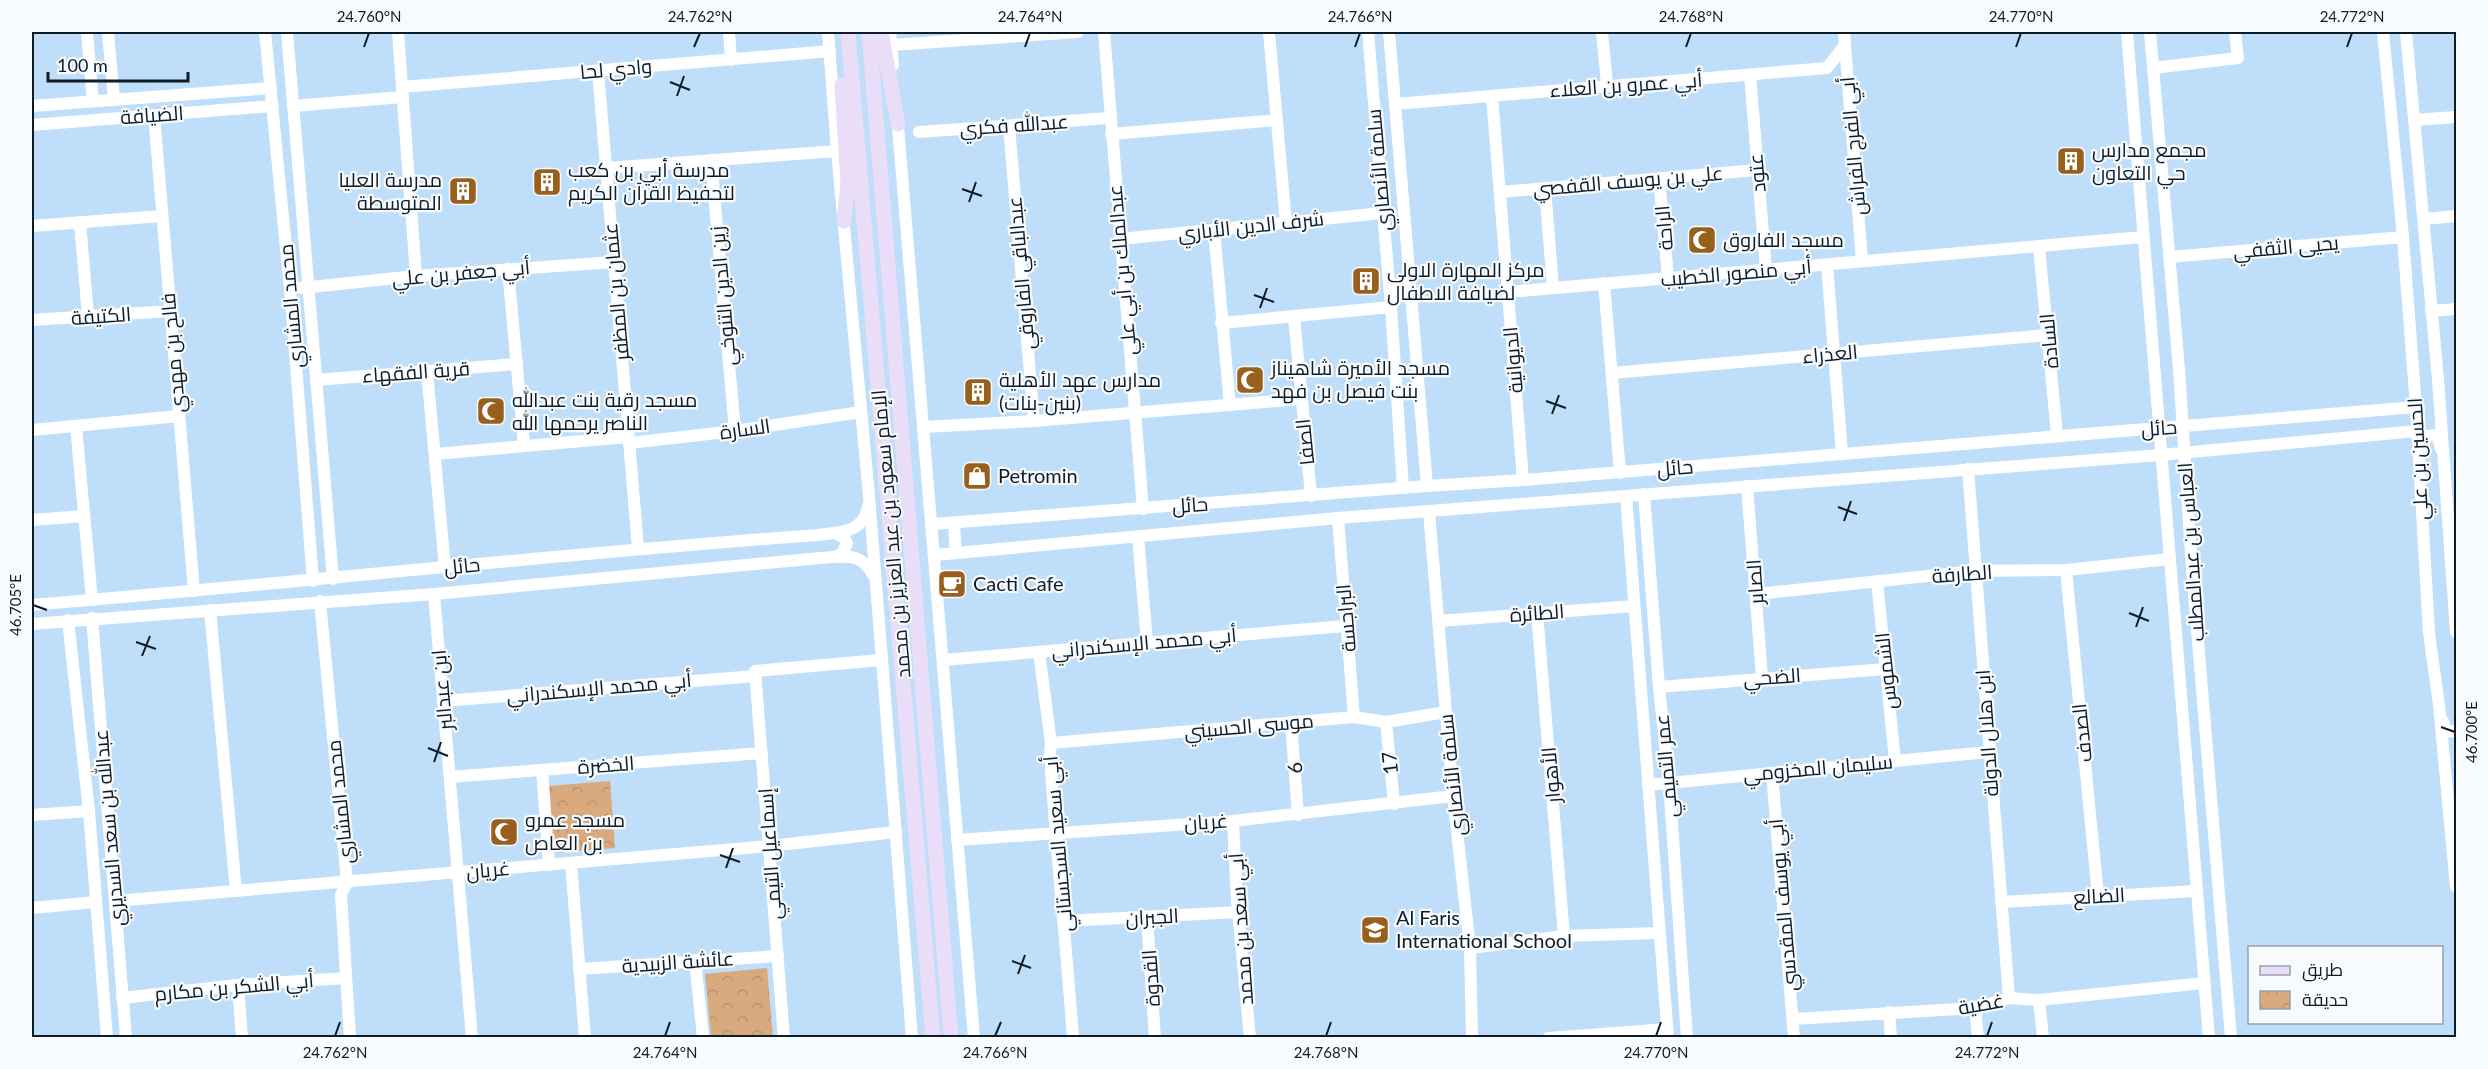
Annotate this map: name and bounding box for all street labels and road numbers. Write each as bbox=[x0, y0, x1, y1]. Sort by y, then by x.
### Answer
street label: وادي لحا bbox=[579, 53, 653, 88]
street label: أبي عمرو بن العلاء bbox=[1549, 67, 1704, 106]
street label: أبي الفرج الفراش bbox=[1834, 75, 1875, 216]
street label: الضيافة bbox=[119, 100, 184, 128]
street label: عبدالله فكري bbox=[959, 108, 1070, 145]
street label: سلمة الأنصاري bbox=[1361, 108, 1400, 232]
street label: عتود bbox=[1742, 153, 1771, 194]
street label: علي بن يوسف القفصي bbox=[1532, 160, 1725, 205]
street label: عبدالملك بن أبي علي bbox=[1102, 183, 1145, 356]
street label: عبدالباقي الفاروقي bbox=[1001, 195, 1044, 351]
street label: شرف الدين الأباري bbox=[1177, 205, 1326, 250]
street label: الراحة bbox=[1649, 205, 1678, 252]
street label: عثمان بن المظفر bbox=[597, 222, 635, 363]
street label: زين الدين التنوخي bbox=[704, 225, 745, 367]
street label: يحيى الثقفي bbox=[2232, 229, 2341, 268]
street label: محمد المشاري bbox=[273, 242, 312, 369]
street label: أبي منصور الخطيب bbox=[1659, 253, 1813, 296]
street label: أبي جعفر بن علي bbox=[391, 254, 531, 295]
street label: فالح بن مهدي bbox=[155, 292, 194, 414]
street label: الكتيفة bbox=[70, 301, 132, 329]
street label: السادة bbox=[2034, 312, 2062, 370]
street label: الديوانية bbox=[1497, 326, 1528, 394]
street label: العذراء bbox=[1801, 339, 1859, 368]
street label: قرية الفقهاء bbox=[361, 355, 471, 389]
street label: الإمام سعود بن عبد العزيز بن محمد bbox=[865, 389, 918, 679]
street label: الحسين بن علي bbox=[2402, 397, 2437, 521]
street label: السارة bbox=[718, 413, 772, 444]
street label: حائل bbox=[2140, 414, 2178, 442]
street label: الصفا bbox=[1290, 418, 1318, 467]
street label: حائل bbox=[1656, 453, 1694, 483]
street label: العباس بن عبدالمطلب bbox=[2172, 462, 2210, 642]
street label: حائل bbox=[1171, 491, 1209, 519]
street label: حائل bbox=[443, 551, 481, 581]
street label: الصابر bbox=[1740, 559, 1769, 606]
street label: الطارفة bbox=[1931, 559, 1993, 588]
street label: البراجسة bbox=[1330, 583, 1361, 653]
street label: الطائرة bbox=[1509, 598, 1565, 627]
street label: أبي محمد الإسكندراني bbox=[1050, 622, 1238, 667]
street label: الشموس bbox=[1869, 631, 1903, 711]
street label: ابن عبدالبر bbox=[426, 649, 459, 732]
street label: الضحي bbox=[1742, 662, 1802, 695]
street label: أبي محمد الإسكندراني bbox=[505, 667, 693, 712]
street label: ابن هلال الدولة bbox=[1970, 669, 2004, 797]
street label: الصدف bbox=[2066, 702, 2096, 764]
street label: موسى الحسيني bbox=[1183, 707, 1315, 748]
street label: سلمة الأنصاري bbox=[1433, 712, 1474, 837]
street label: عمر التميمي bbox=[1649, 713, 1686, 819]
street label: عبدالله بن سعد السديري bbox=[87, 728, 134, 928]
street label: محمد المشاري bbox=[321, 738, 362, 865]
street label: الأهوار bbox=[1536, 746, 1565, 805]
street label: سليمان المخزومي bbox=[1742, 749, 1894, 790]
street label: الخضرة bbox=[577, 750, 635, 779]
street label: 17 bbox=[1376, 750, 1402, 776]
street label: أبي سعيد السجستاني bbox=[1037, 755, 1082, 933]
street label: 6 bbox=[1282, 761, 1306, 775]
street label: إسماعيل التيمي bbox=[752, 787, 791, 921]
street label: غريان bbox=[1183, 807, 1229, 837]
street label: أبي يوسف المقدسي bbox=[1762, 817, 1806, 992]
street label: أبي سعد بن محمد bbox=[1223, 852, 1262, 1006]
street label: غريان bbox=[465, 855, 511, 885]
street label: الضالع bbox=[2072, 882, 2126, 911]
street label: الجبران bbox=[1125, 903, 1179, 931]
street label: عائشة الزبيدية bbox=[621, 945, 735, 978]
street label: القدوة bbox=[1136, 949, 1165, 1007]
street label: أبي الشكر بن مكارم bbox=[153, 967, 315, 1010]
street label: غضية bbox=[1956, 987, 2006, 1019]

